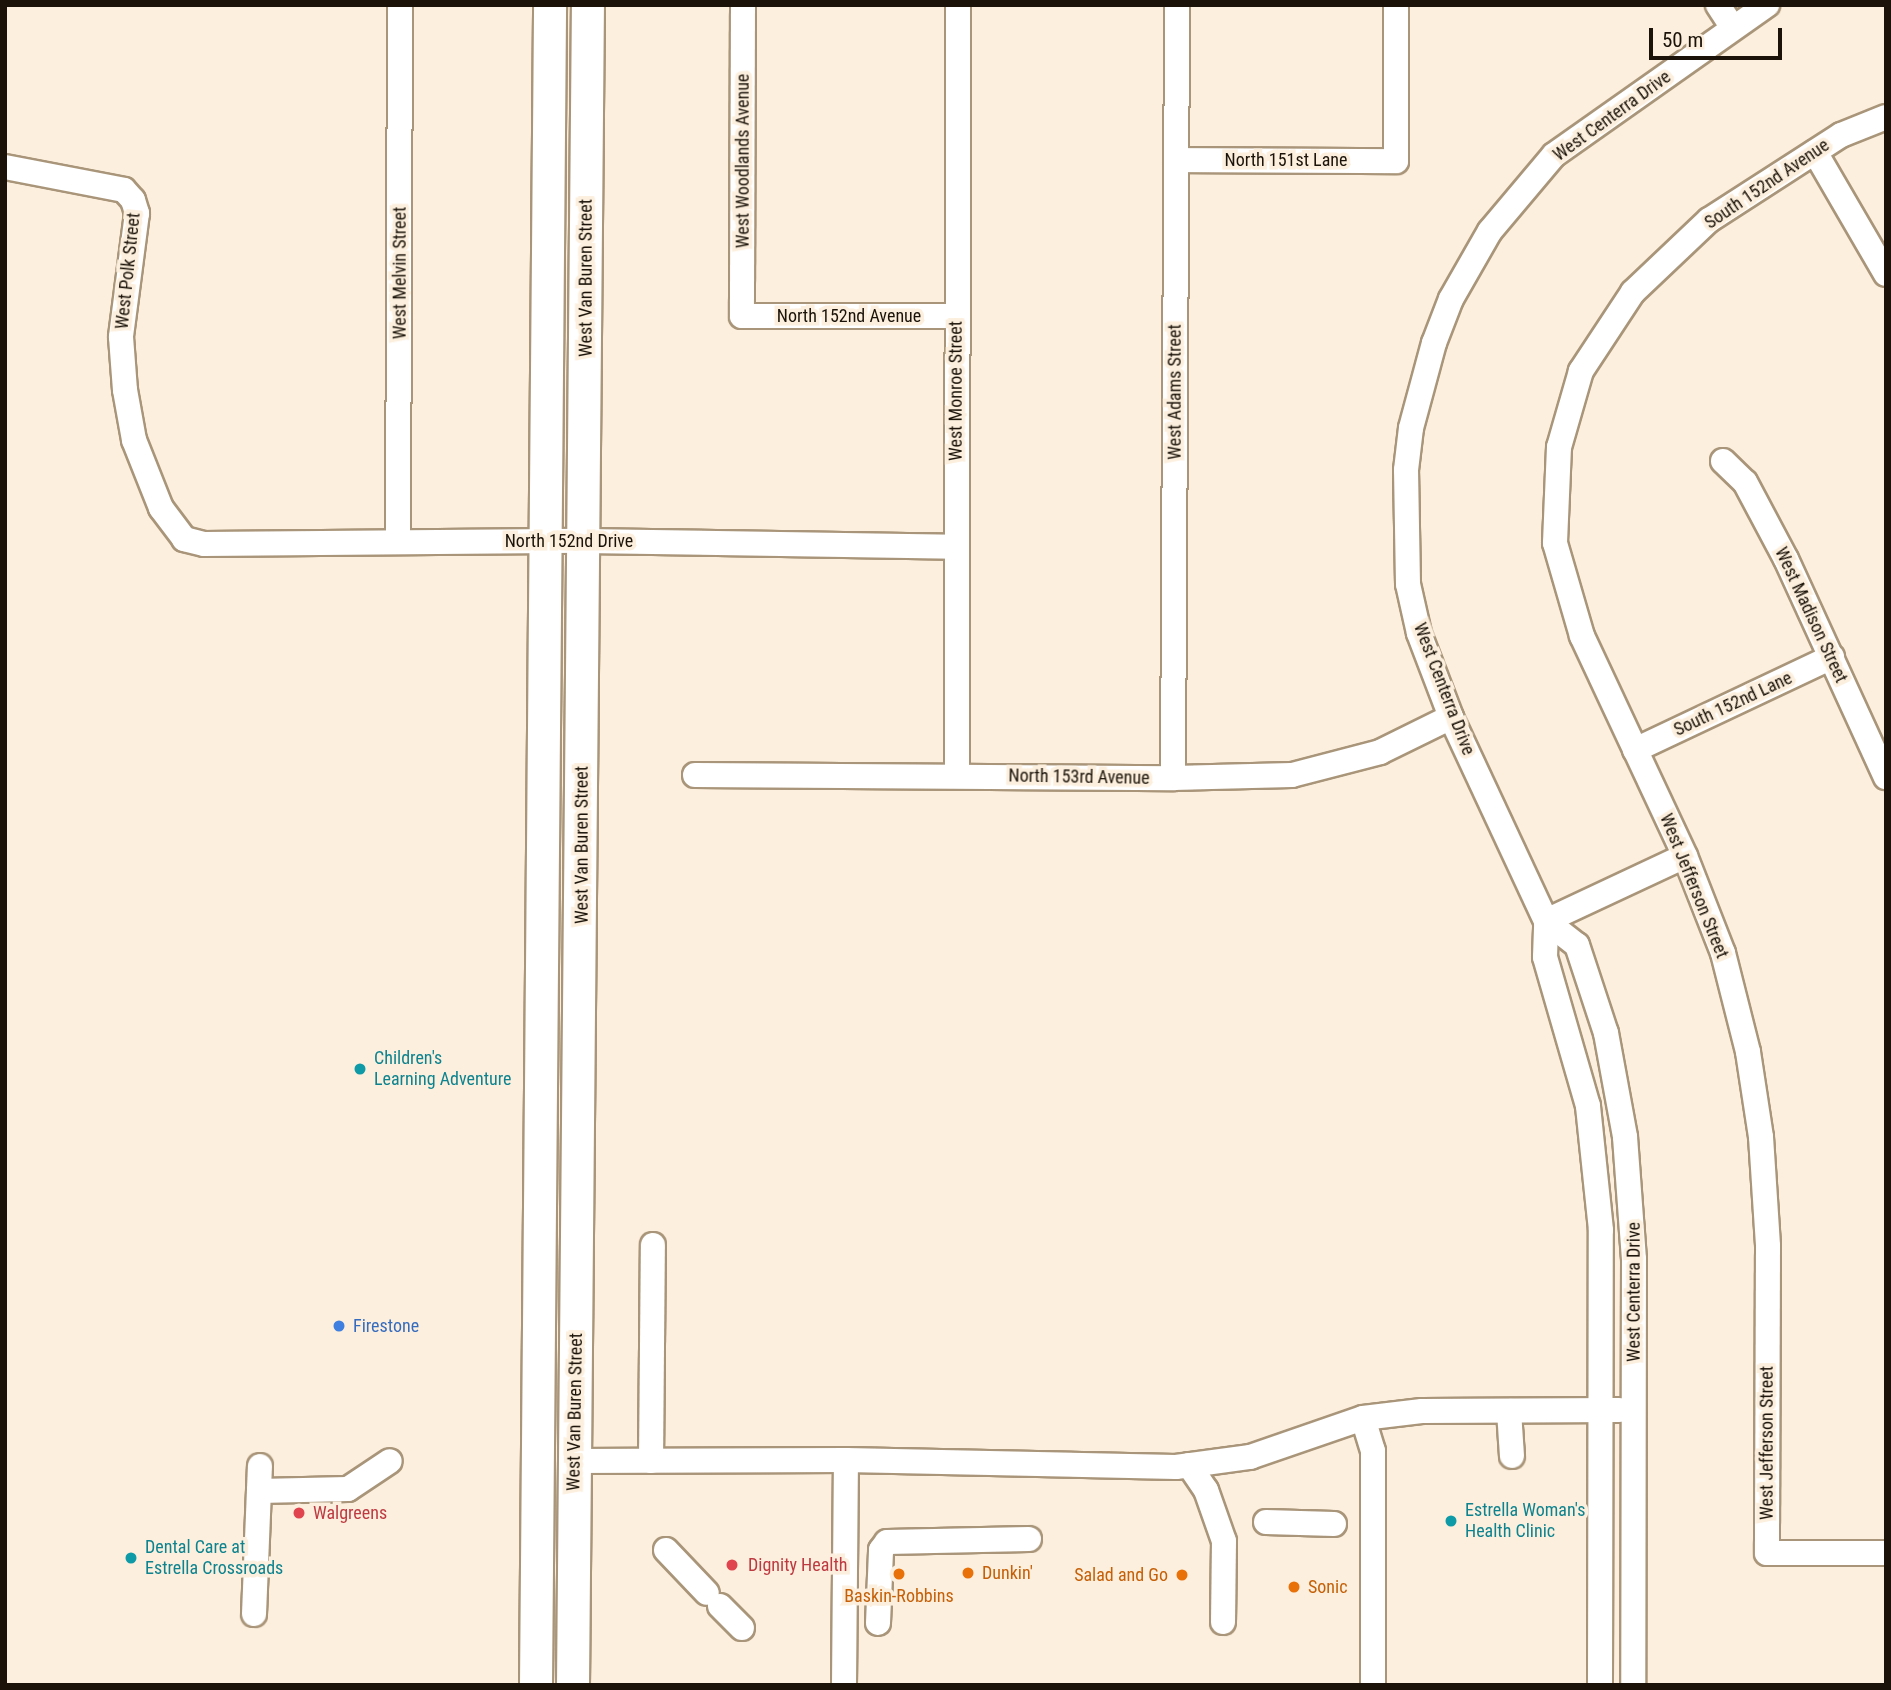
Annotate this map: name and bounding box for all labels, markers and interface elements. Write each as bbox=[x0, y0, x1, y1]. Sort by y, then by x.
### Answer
scale bar bbox=[1653, 14, 1786, 58]
text: 50 m bbox=[1662, 28, 1703, 52]
street label: West Centerra Drive bbox=[1549, 66, 1675, 166]
street label: West Woodlands Avenue bbox=[732, 74, 754, 248]
street label: South 152nd Avenue bbox=[1701, 134, 1833, 234]
street label: North 151st Lane bbox=[1225, 149, 1347, 171]
street label: West Van Buren Street bbox=[575, 199, 597, 357]
street label: West Melvin Street bbox=[389, 207, 411, 339]
street label: West Polk Street bbox=[111, 212, 145, 330]
street label: North 152nd Avenue bbox=[777, 305, 921, 327]
street label: West Monroe Street bbox=[945, 321, 967, 461]
street label: West Adams Street bbox=[1164, 324, 1186, 460]
street label: North 152nd Drive bbox=[505, 530, 633, 552]
street label: West Madison Street bbox=[1770, 544, 1852, 686]
street label: West Centerra Drive bbox=[1409, 620, 1479, 758]
street label: South 152nd Lane bbox=[1670, 667, 1796, 741]
street label: North 153rd Avenue bbox=[1008, 765, 1150, 789]
street label: West Van Buren Street bbox=[571, 766, 593, 924]
street label: West Jefferson Street bbox=[1655, 811, 1733, 961]
place label: Children's Learning Adventure bbox=[374, 1048, 512, 1090]
marker: Children's Learning Adventure bbox=[352, 1061, 368, 1077]
street label: West Centerra Drive bbox=[1623, 1222, 1645, 1362]
place label: Firestone bbox=[353, 1315, 419, 1337]
marker: Firestone bbox=[331, 1318, 347, 1334]
street label: West Van Buren Street bbox=[563, 1333, 587, 1491]
street label: West Jefferson Street bbox=[1756, 1366, 1778, 1520]
place label: Estrella Woman's Health Clinic bbox=[1465, 1500, 1585, 1542]
place label: Walgreens bbox=[313, 1502, 387, 1524]
marker: Walgreens bbox=[291, 1505, 307, 1521]
marker: Estrella Woman's Health Clinic bbox=[1443, 1513, 1459, 1529]
place label: Dental Care at Estrella Crossroads bbox=[145, 1537, 283, 1580]
marker: Dental Care at Estrella Crossroads bbox=[123, 1550, 139, 1566]
place label: Dignity Health bbox=[748, 1554, 847, 1576]
marker: Dignity Health bbox=[722, 1555, 742, 1575]
place label: Dunkin' bbox=[982, 1562, 1033, 1584]
place label: Salad and Go bbox=[1074, 1564, 1168, 1586]
marker: Dunkin' bbox=[960, 1565, 976, 1581]
marker: Baskin-Robbins bbox=[891, 1566, 907, 1582]
marker: Salad and Go bbox=[1174, 1567, 1190, 1583]
place label: Sonic bbox=[1308, 1576, 1348, 1598]
marker: Sonic bbox=[1286, 1579, 1302, 1595]
place label: Baskin-Robbins bbox=[844, 1585, 954, 1607]

